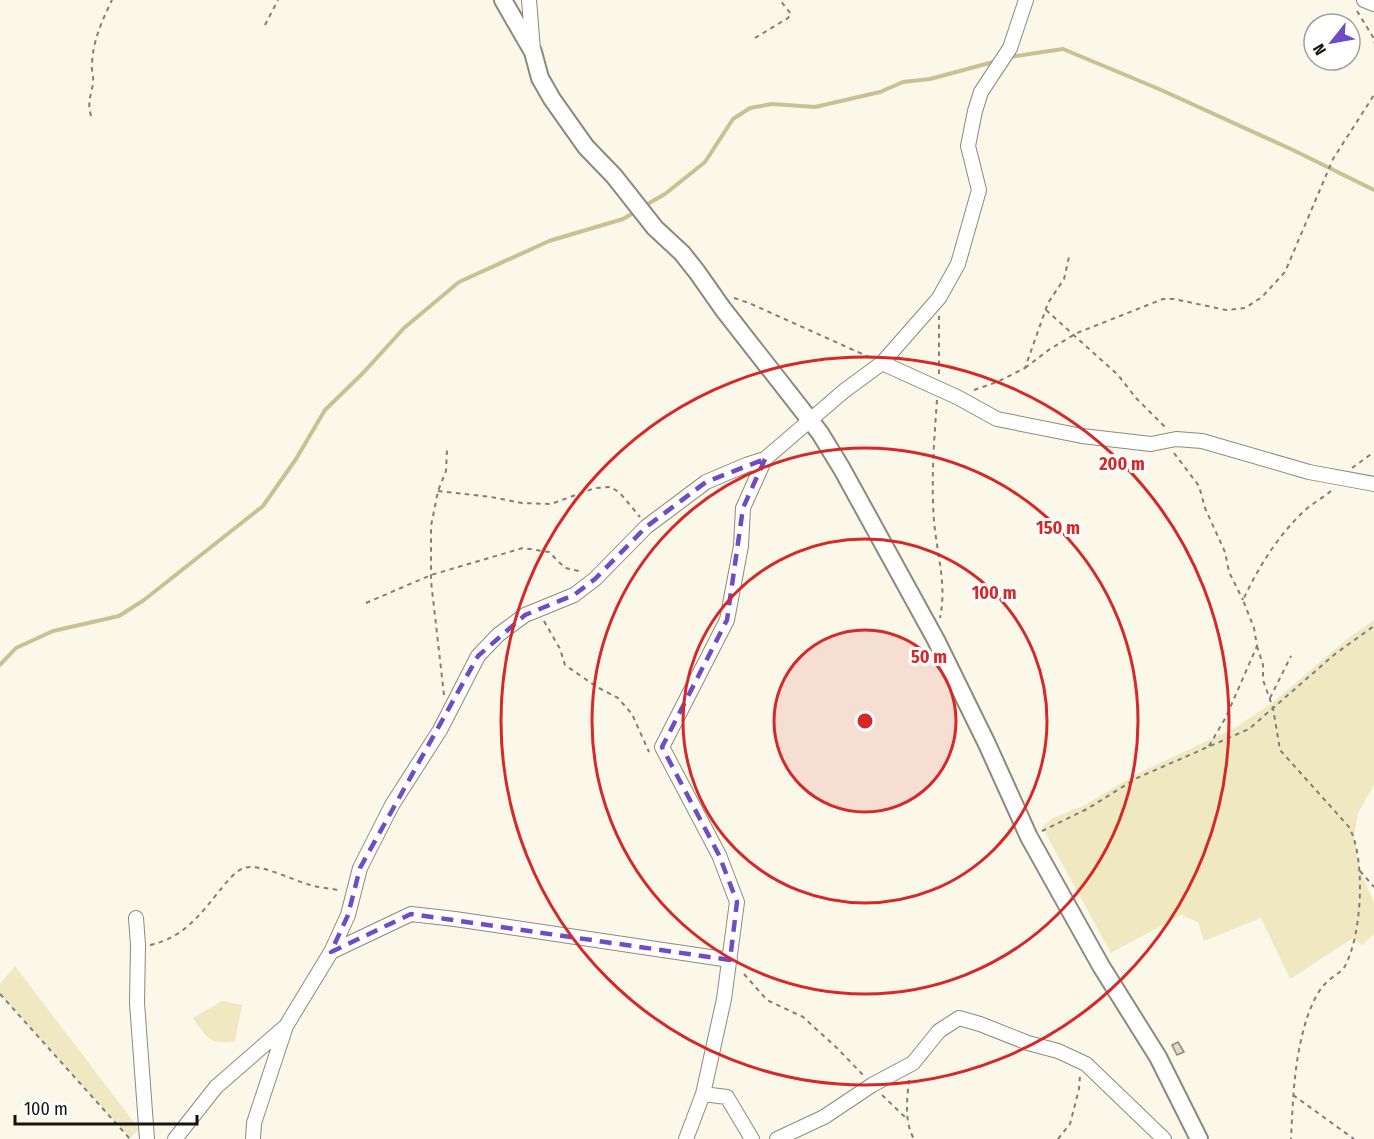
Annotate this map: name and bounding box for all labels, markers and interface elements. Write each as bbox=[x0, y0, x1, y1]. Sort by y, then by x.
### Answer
north arrow bbox=[1302, 12, 1362, 72]
text: N bbox=[1309, 40, 1330, 58]
text: 200 m bbox=[1098, 453, 1145, 475]
text: 150 m bbox=[1036, 517, 1080, 539]
text: 100 m bbox=[972, 582, 1016, 604]
text: 50 m bbox=[911, 646, 947, 668]
centre of rings bbox=[855, 711, 875, 731]
scale bar bbox=[15, 1088, 196, 1126]
text: 100 m bbox=[24, 1098, 68, 1120]

